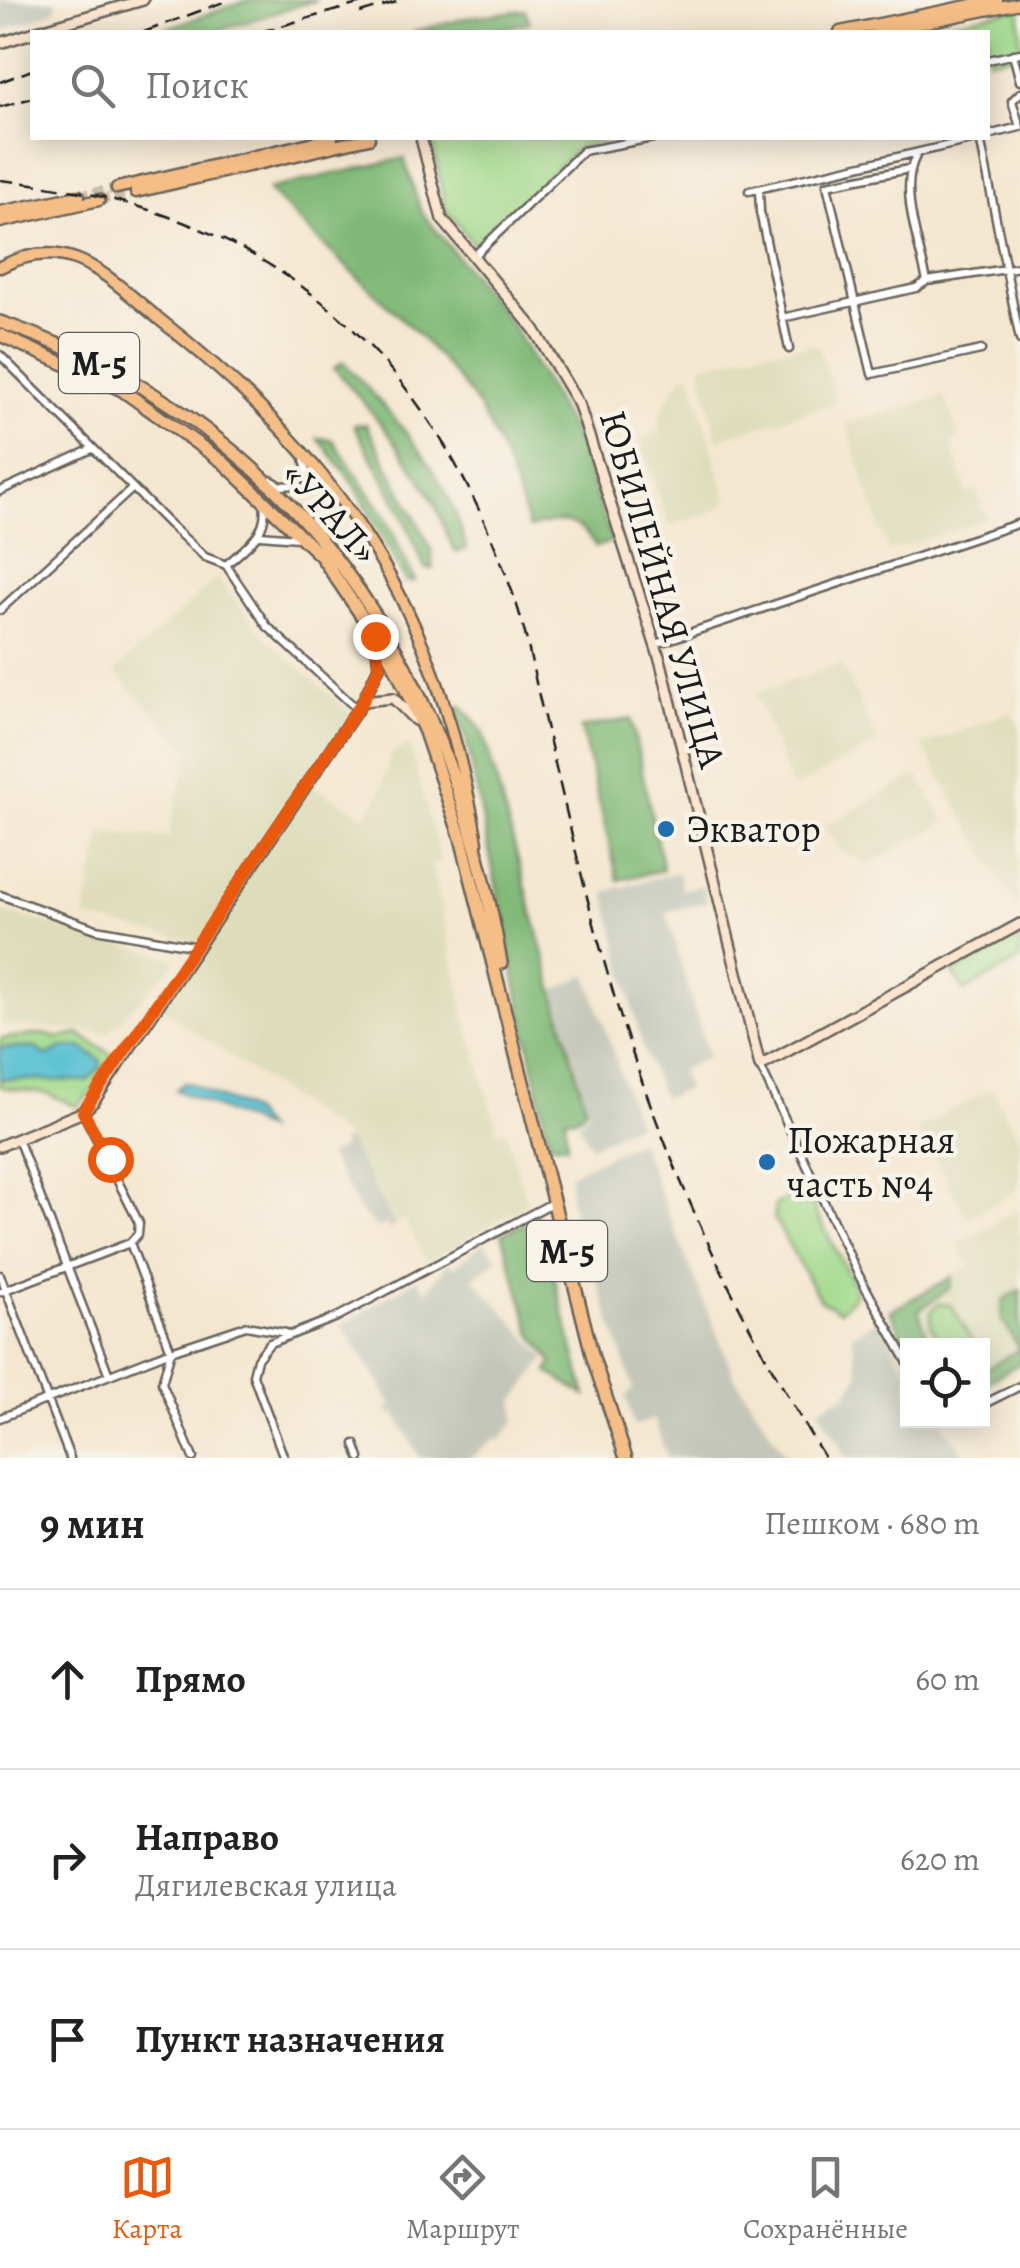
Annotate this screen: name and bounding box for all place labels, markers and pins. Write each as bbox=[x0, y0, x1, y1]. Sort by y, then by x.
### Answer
place label: Экватор bbox=[686, 803, 821, 855]
marker: Экватор bbox=[655, 818, 677, 840]
place label: Пожарная часть №4 bbox=[787, 1114, 955, 1210]
marker: Пожарная часть №4 bbox=[756, 1151, 778, 1173]

